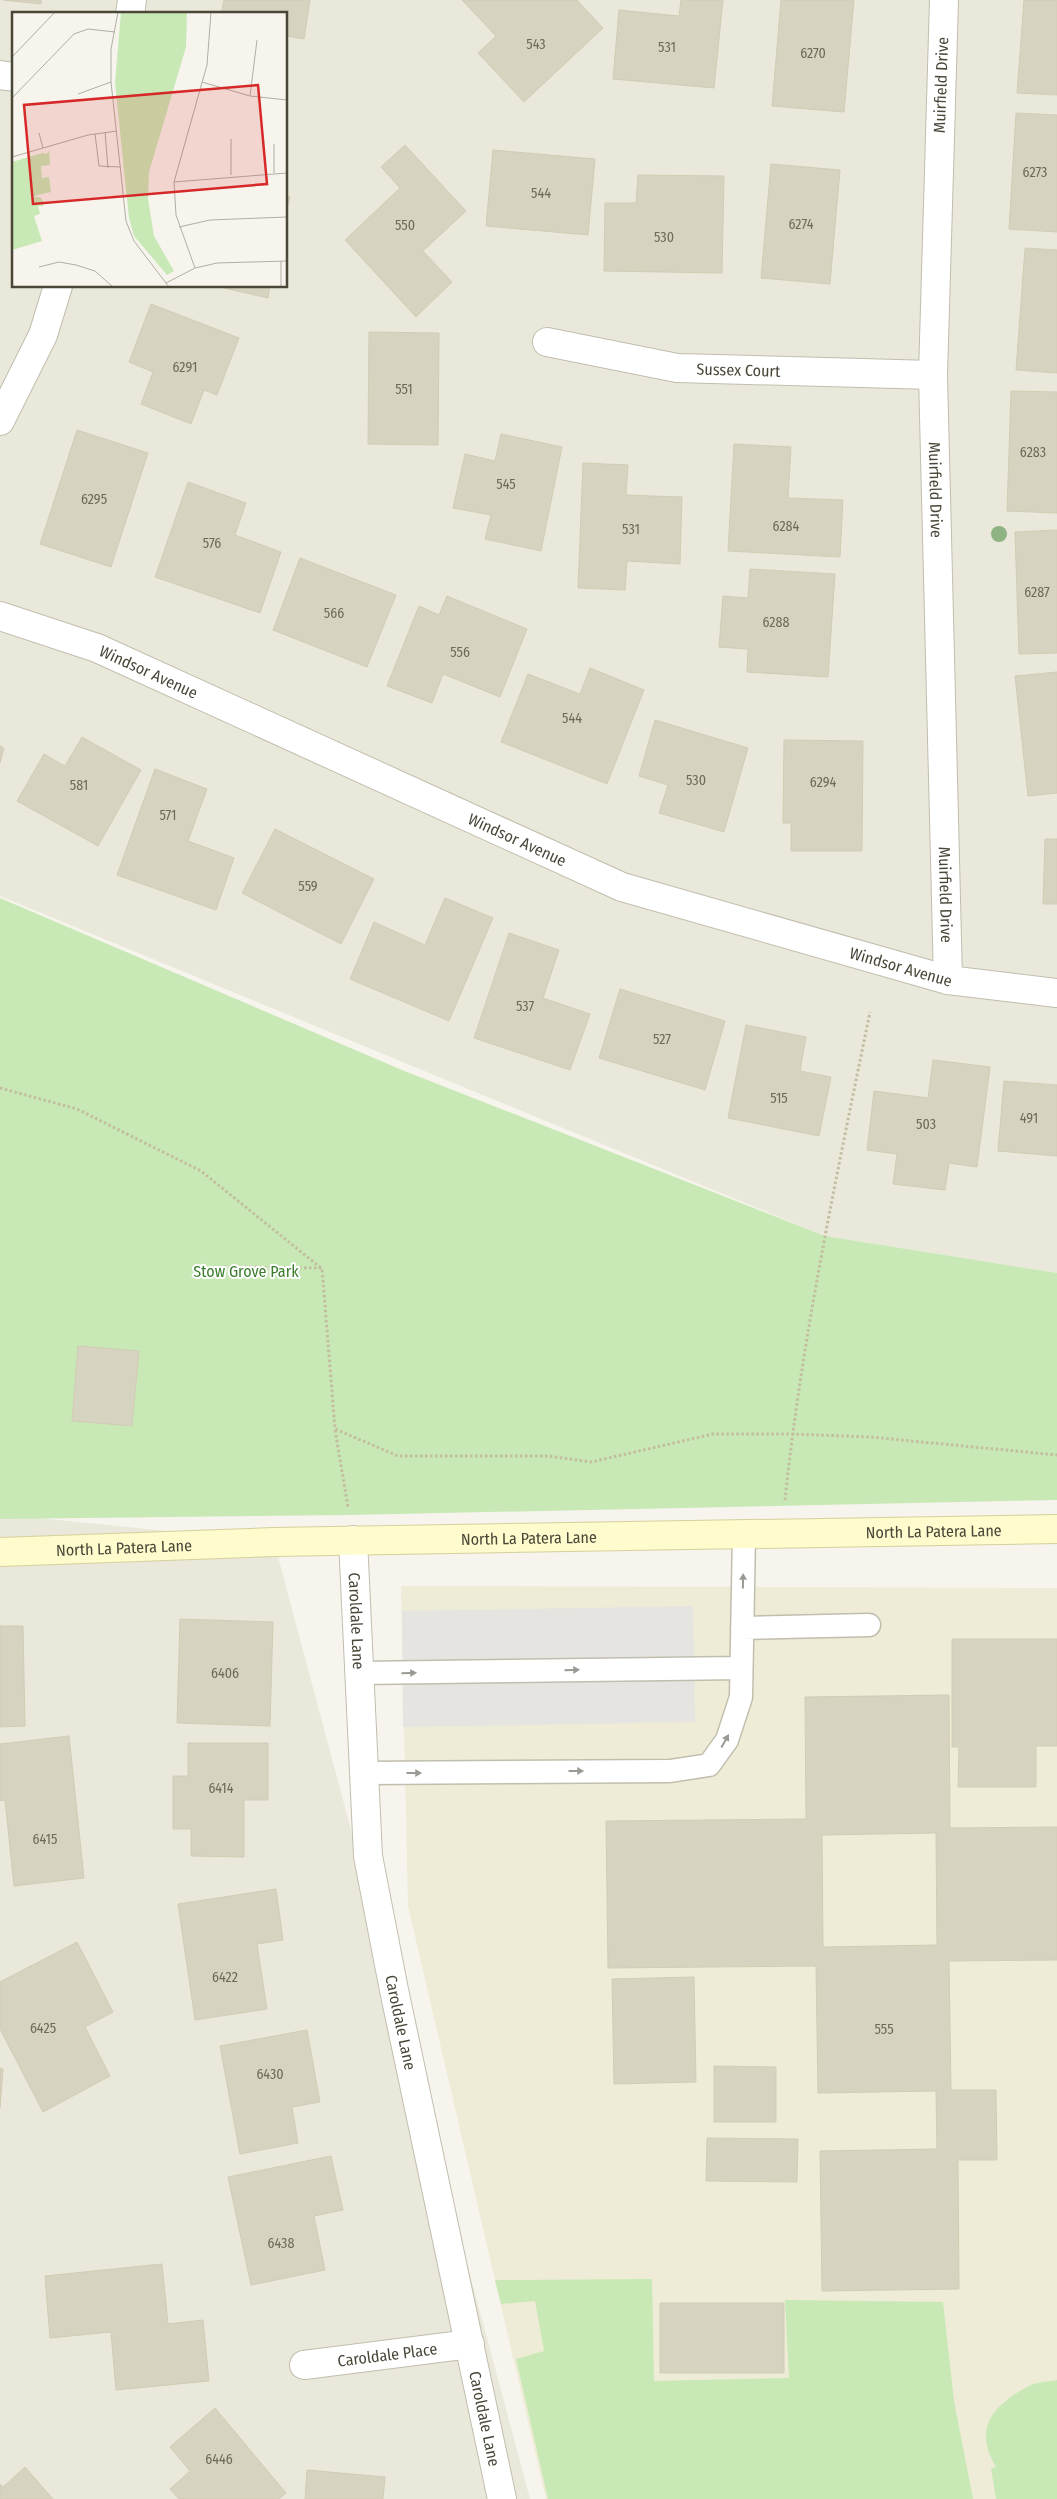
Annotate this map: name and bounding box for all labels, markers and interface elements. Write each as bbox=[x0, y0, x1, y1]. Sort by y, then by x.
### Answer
inset map bbox=[12, 12, 288, 288]
house number: 543 bbox=[526, 36, 546, 53]
street label: Muirfield Drive bbox=[930, 37, 952, 133]
house number: 531 bbox=[658, 39, 676, 56]
house number: 6270 bbox=[800, 45, 826, 62]
house number: 6273 bbox=[1023, 164, 1047, 181]
house number: 544 bbox=[531, 185, 551, 202]
house number: 6274 bbox=[789, 216, 814, 233]
house number: 550 bbox=[395, 217, 415, 234]
house number: 530 bbox=[654, 229, 674, 246]
house number: 6291 bbox=[173, 359, 197, 376]
street label: Sussex Court bbox=[696, 359, 781, 380]
house number: 551 bbox=[395, 381, 413, 398]
street label: Muirfield Drive bbox=[925, 442, 947, 538]
house number: 6283 bbox=[1020, 444, 1046, 461]
house number: 545 bbox=[496, 476, 516, 493]
house number: 6295 bbox=[81, 491, 107, 508]
house number: 6284 bbox=[773, 518, 800, 535]
house number: 531 bbox=[622, 521, 640, 538]
house number: 576 bbox=[203, 535, 221, 552]
house number: 6287 bbox=[1024, 584, 1050, 601]
house number: 566 bbox=[324, 605, 344, 622]
house number: 6288 bbox=[763, 614, 790, 631]
street label: Windsor Avenue bbox=[97, 641, 201, 702]
house number: 556 bbox=[450, 644, 470, 661]
house number: 544 bbox=[562, 710, 582, 727]
house number: 530 bbox=[686, 772, 706, 789]
house number: 6294 bbox=[810, 774, 836, 791]
house number: 581 bbox=[70, 777, 88, 794]
house number: 571 bbox=[159, 807, 177, 824]
street label: Windsor Avenue bbox=[465, 809, 570, 870]
street label: Muirfield Drive bbox=[935, 846, 957, 943]
house number: 559 bbox=[298, 878, 318, 895]
street label: Windsor Avenue bbox=[847, 943, 954, 990]
house number: 537 bbox=[516, 998, 534, 1015]
house number: 527 bbox=[653, 1031, 671, 1048]
house number: 515 bbox=[770, 1090, 788, 1107]
house number: 491 bbox=[1020, 1110, 1038, 1127]
house number: 503 bbox=[916, 1116, 936, 1133]
park label: Stow Grove Park bbox=[193, 1262, 299, 1281]
street label: North La Patera Lane bbox=[866, 1520, 1002, 1542]
street label: North La Patera Lane bbox=[461, 1527, 597, 1548]
street label: North La Patera Lane bbox=[56, 1536, 192, 1559]
street label: Caroldale Lane bbox=[345, 1572, 369, 1670]
one-way arrow bbox=[739, 1573, 747, 1589]
house number: 6406 bbox=[211, 1665, 239, 1682]
one-way arrow bbox=[564, 1666, 580, 1674]
one-way arrow bbox=[402, 1668, 418, 1676]
one-way arrow bbox=[721, 1734, 730, 1747]
one-way arrow bbox=[568, 1767, 584, 1775]
one-way arrow bbox=[406, 1769, 422, 1777]
house number: 6414 bbox=[208, 1780, 234, 1797]
house number: 6415 bbox=[33, 1831, 57, 1848]
house number: 6422 bbox=[212, 1969, 238, 1986]
street label: Caroldale Lane bbox=[382, 1973, 420, 2072]
house number: 6425 bbox=[30, 2020, 56, 2037]
house number: 555 bbox=[874, 2021, 894, 2038]
house number: 6430 bbox=[256, 2066, 284, 2083]
house number: 6438 bbox=[268, 2235, 294, 2252]
street label: Caroldale Place bbox=[336, 2339, 438, 2370]
street label: Caroldale Lane bbox=[466, 2369, 504, 2468]
house number: 6446 bbox=[205, 2451, 233, 2468]

